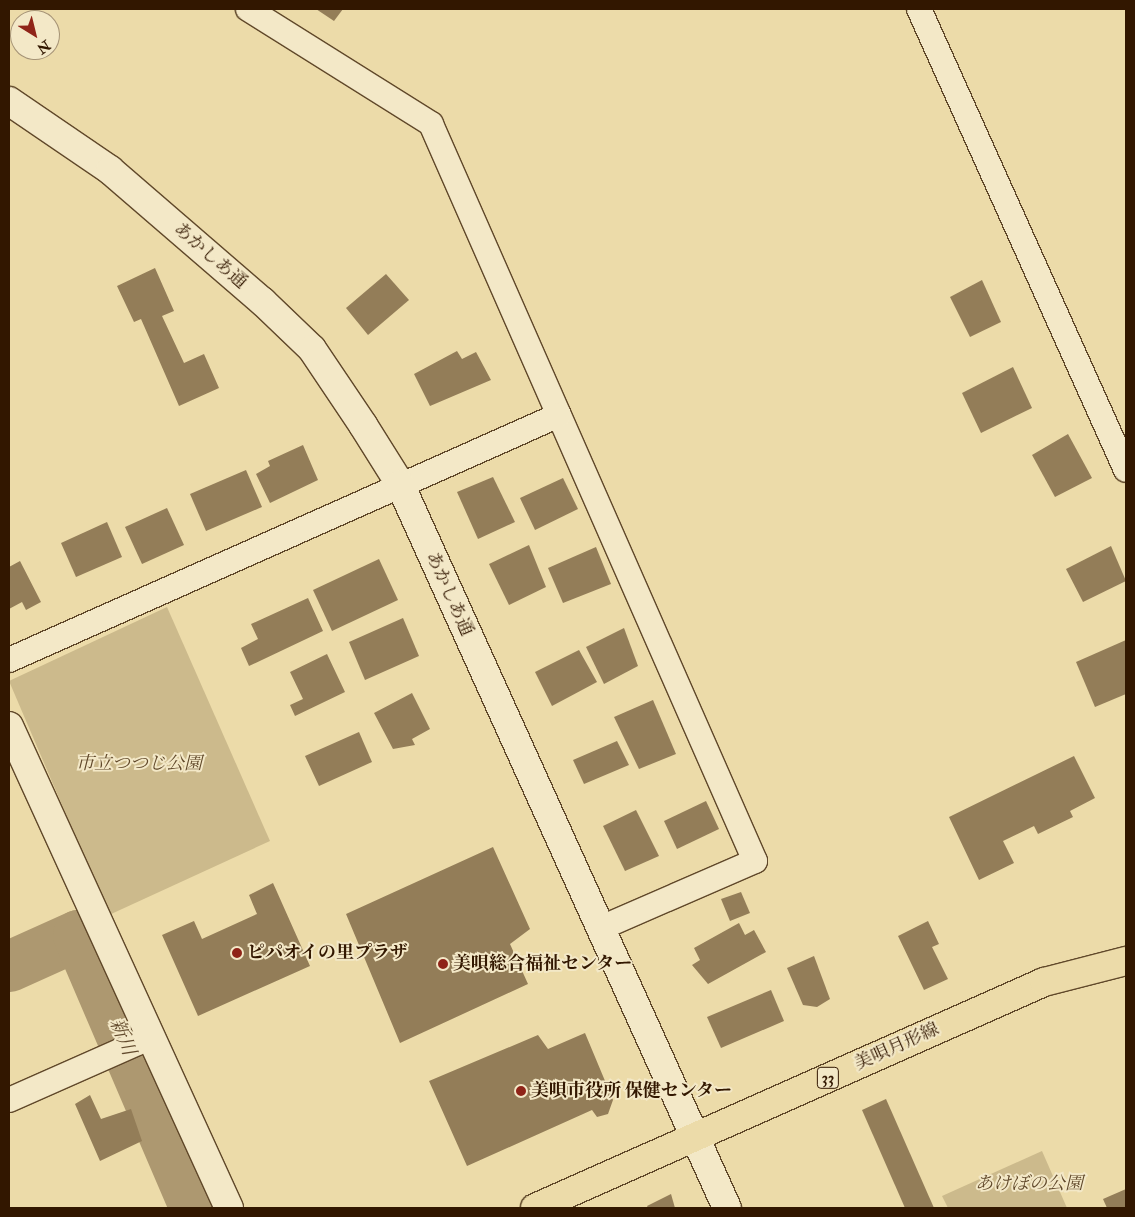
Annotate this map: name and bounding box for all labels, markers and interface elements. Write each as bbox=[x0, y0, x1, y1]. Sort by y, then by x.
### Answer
north arrow bbox=[10, 10, 60, 60]
text: N bbox=[33, 36, 54, 57]
street label: あかしあ通 bbox=[169, 218, 251, 294]
street label: あかしあ通 bbox=[421, 548, 477, 640]
park label: 市立つつじ公園 bbox=[76, 753, 202, 775]
place label: ピパオイの里プラザ bbox=[247, 942, 409, 964]
marker: ピパオイの里プラザ bbox=[231, 947, 243, 959]
place label: 美唄総合福祉センター bbox=[453, 953, 633, 975]
marker: 美唄総合福祉センター bbox=[437, 958, 449, 970]
water label: 新川 bbox=[104, 1015, 140, 1059]
street label: 美唄月形線 bbox=[851, 1019, 943, 1075]
road number: 33 bbox=[817, 1064, 839, 1092]
place label: 美唄市役所 保健センター bbox=[531, 1080, 733, 1102]
marker: 美唄市役所 保健センター bbox=[515, 1085, 527, 1097]
park label: あけぼの公園 bbox=[975, 1173, 1083, 1195]

